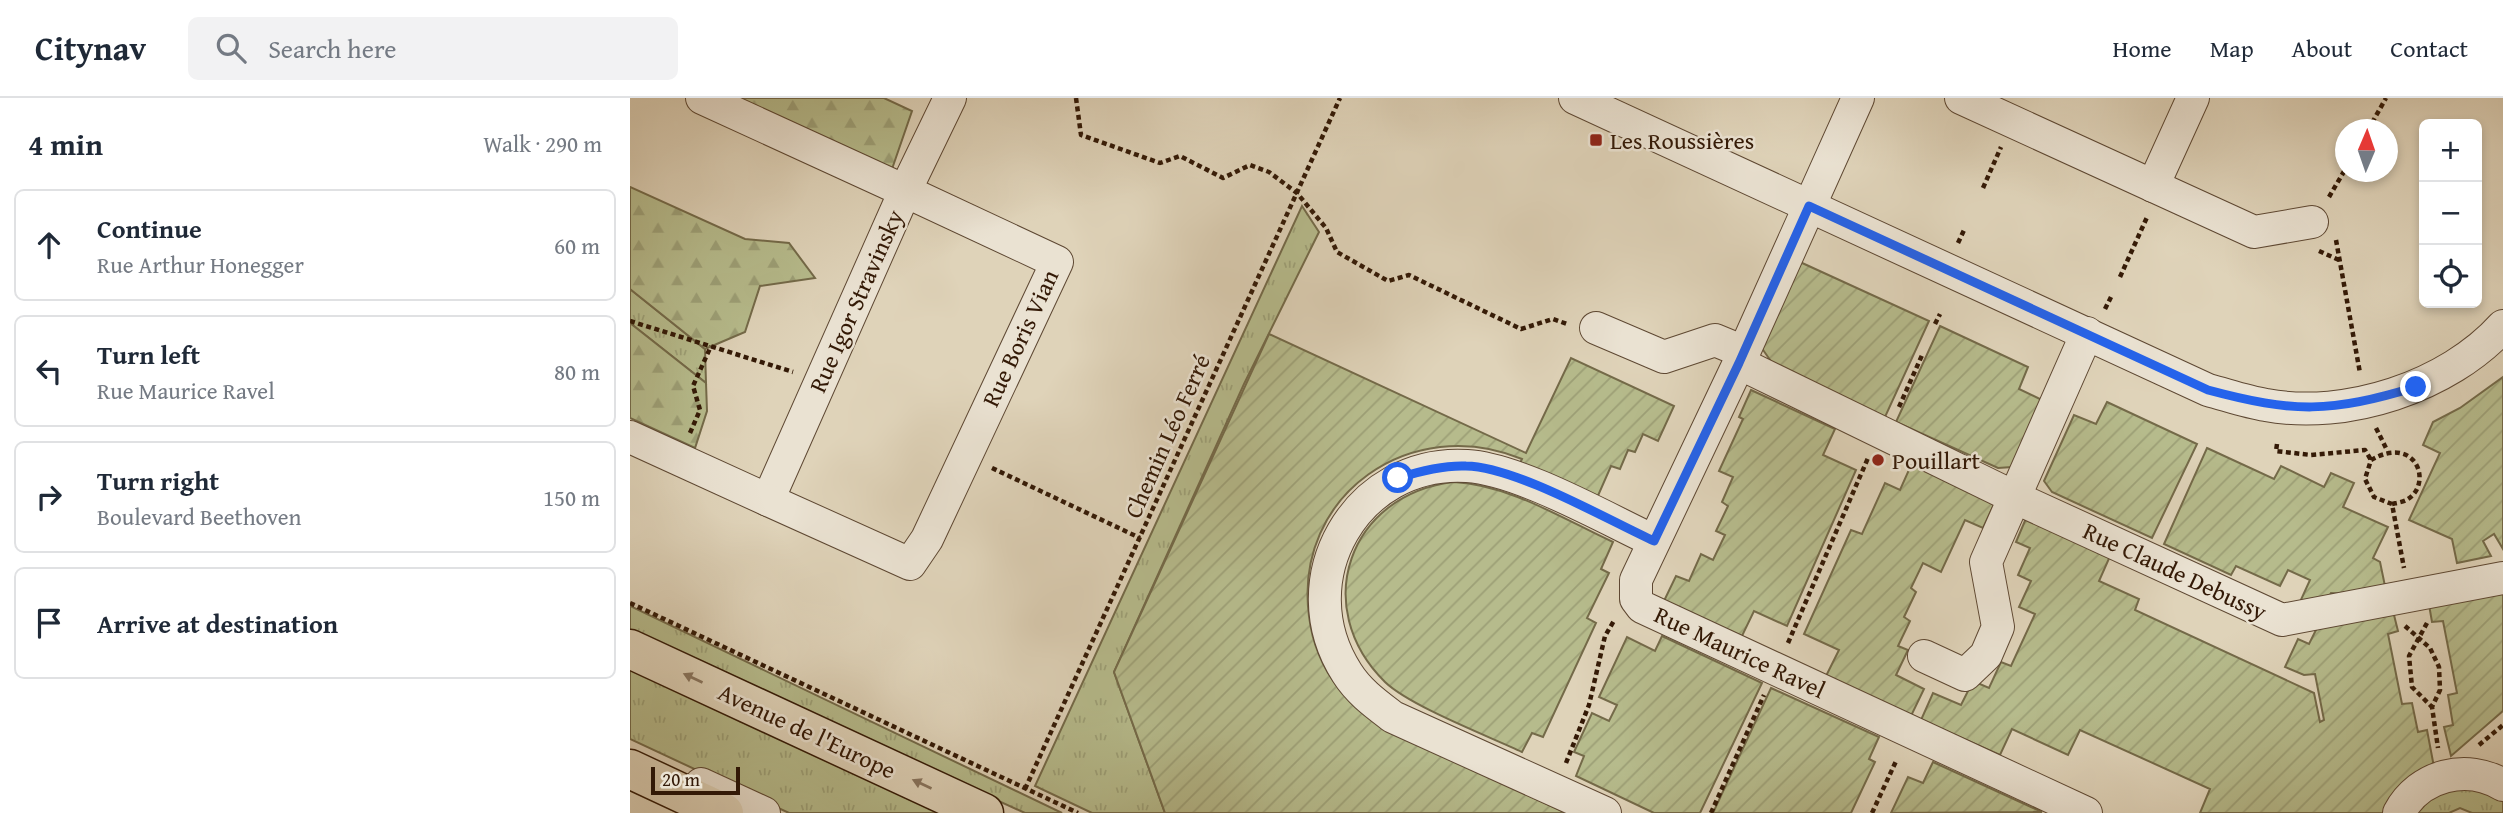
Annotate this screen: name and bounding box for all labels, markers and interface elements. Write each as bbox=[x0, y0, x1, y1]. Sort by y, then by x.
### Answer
search box bbox=[188, 17, 678, 80]
text: Citynav bbox=[35, 24, 146, 72]
icon: search bbox=[212, 29, 250, 67]
text: Search here bbox=[268, 29, 396, 68]
text: Home bbox=[2113, 31, 2172, 66]
text: Map bbox=[2210, 31, 2254, 66]
text: About bbox=[2292, 31, 2352, 66]
text: Contact bbox=[2390, 31, 2468, 66]
north arrow bbox=[2335, 119, 2398, 182]
map controls bbox=[2419, 119, 2482, 308]
button: + bbox=[2419, 119, 2482, 182]
text: 4 min bbox=[28, 122, 103, 166]
place label: Les Roussières bbox=[1610, 123, 1754, 158]
text: Walk · 290 m bbox=[483, 127, 602, 160]
marker: Les Roussières bbox=[1588, 132, 1604, 148]
button: − bbox=[2419, 182, 2482, 245]
street label: Rue Igor Stravinsky bbox=[800, 204, 912, 398]
text: Continue bbox=[97, 209, 202, 248]
icon: ahead bbox=[30, 226, 68, 264]
text: 60 m bbox=[554, 229, 600, 262]
button: locate bbox=[2419, 245, 2482, 308]
text: Rue Arthur Honegger bbox=[97, 248, 304, 281]
street label: Rue Boris Vian bbox=[973, 263, 1067, 412]
text: Turn left bbox=[97, 335, 200, 374]
street label: Chemin Léo Ferré bbox=[1115, 348, 1219, 524]
icon: left bbox=[30, 352, 68, 390]
text: 80 m bbox=[554, 355, 600, 388]
route end bbox=[2400, 371, 2431, 402]
text: Rue Maurice Ravel bbox=[97, 374, 275, 407]
place label: Pouillart bbox=[1892, 443, 1981, 478]
marker: Pouillart bbox=[1870, 452, 1886, 468]
text: Turn right bbox=[97, 461, 219, 500]
route start bbox=[1382, 462, 1413, 493]
icon: right bbox=[30, 478, 68, 516]
text: 150 m bbox=[543, 481, 600, 514]
text: Boulevard Beethoven bbox=[97, 500, 301, 533]
street label: Rue Claude Debussy bbox=[2077, 513, 2273, 629]
street label: Rue Maurice Ravel bbox=[1649, 597, 1832, 707]
icon: arrive bbox=[30, 604, 68, 642]
text: Arrive at destination bbox=[97, 604, 338, 643]
one-way arrow bbox=[683, 672, 703, 684]
street label: Avenue de l'Europe bbox=[712, 674, 902, 788]
scale bar bbox=[651, 764, 740, 796]
text: 20 m bbox=[662, 765, 700, 793]
one-way arrow bbox=[912, 778, 932, 790]

